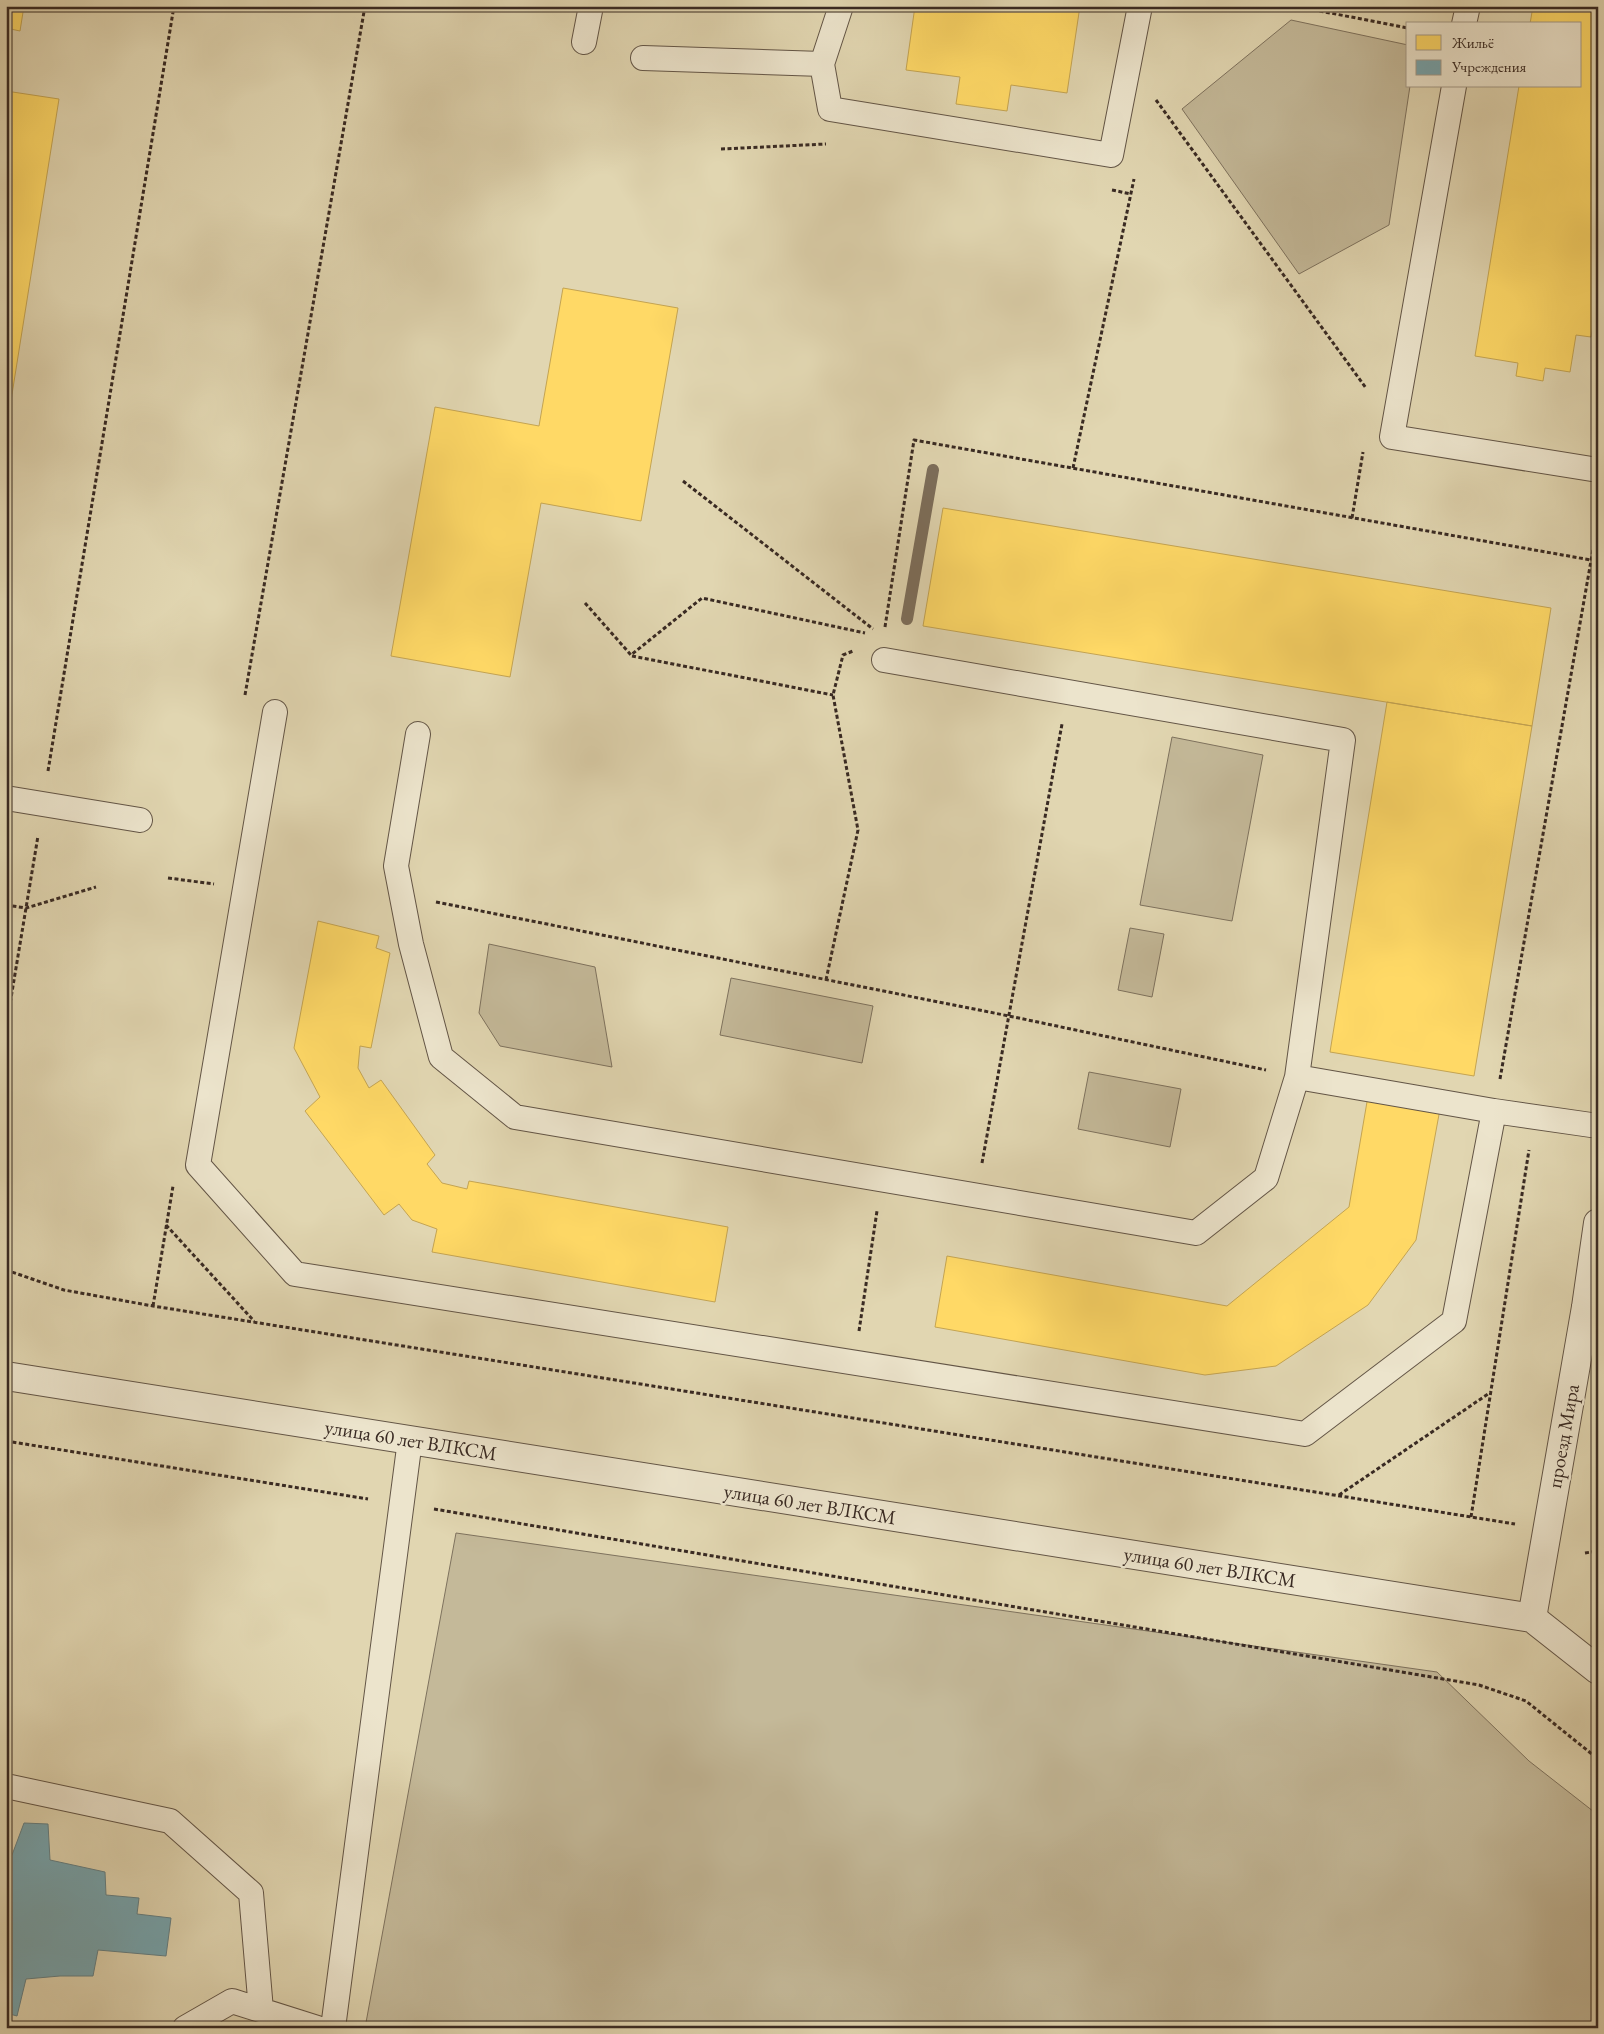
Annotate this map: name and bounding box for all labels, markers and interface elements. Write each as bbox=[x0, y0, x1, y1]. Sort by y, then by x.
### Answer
legend bbox=[1406, 22, 1582, 88]
text: Жильё bbox=[1451, 33, 1494, 52]
text: Учреждения bbox=[1451, 57, 1527, 76]
street label: проезд Мира bbox=[1541, 1382, 1585, 1490]
street label: улица 60 лет ВЛКСМ bbox=[323, 1414, 499, 1466]
street label: улица 60 лет ВЛКСМ bbox=[722, 1478, 898, 1530]
street label: улица 60 лет ВЛКСМ bbox=[1122, 1541, 1298, 1593]

